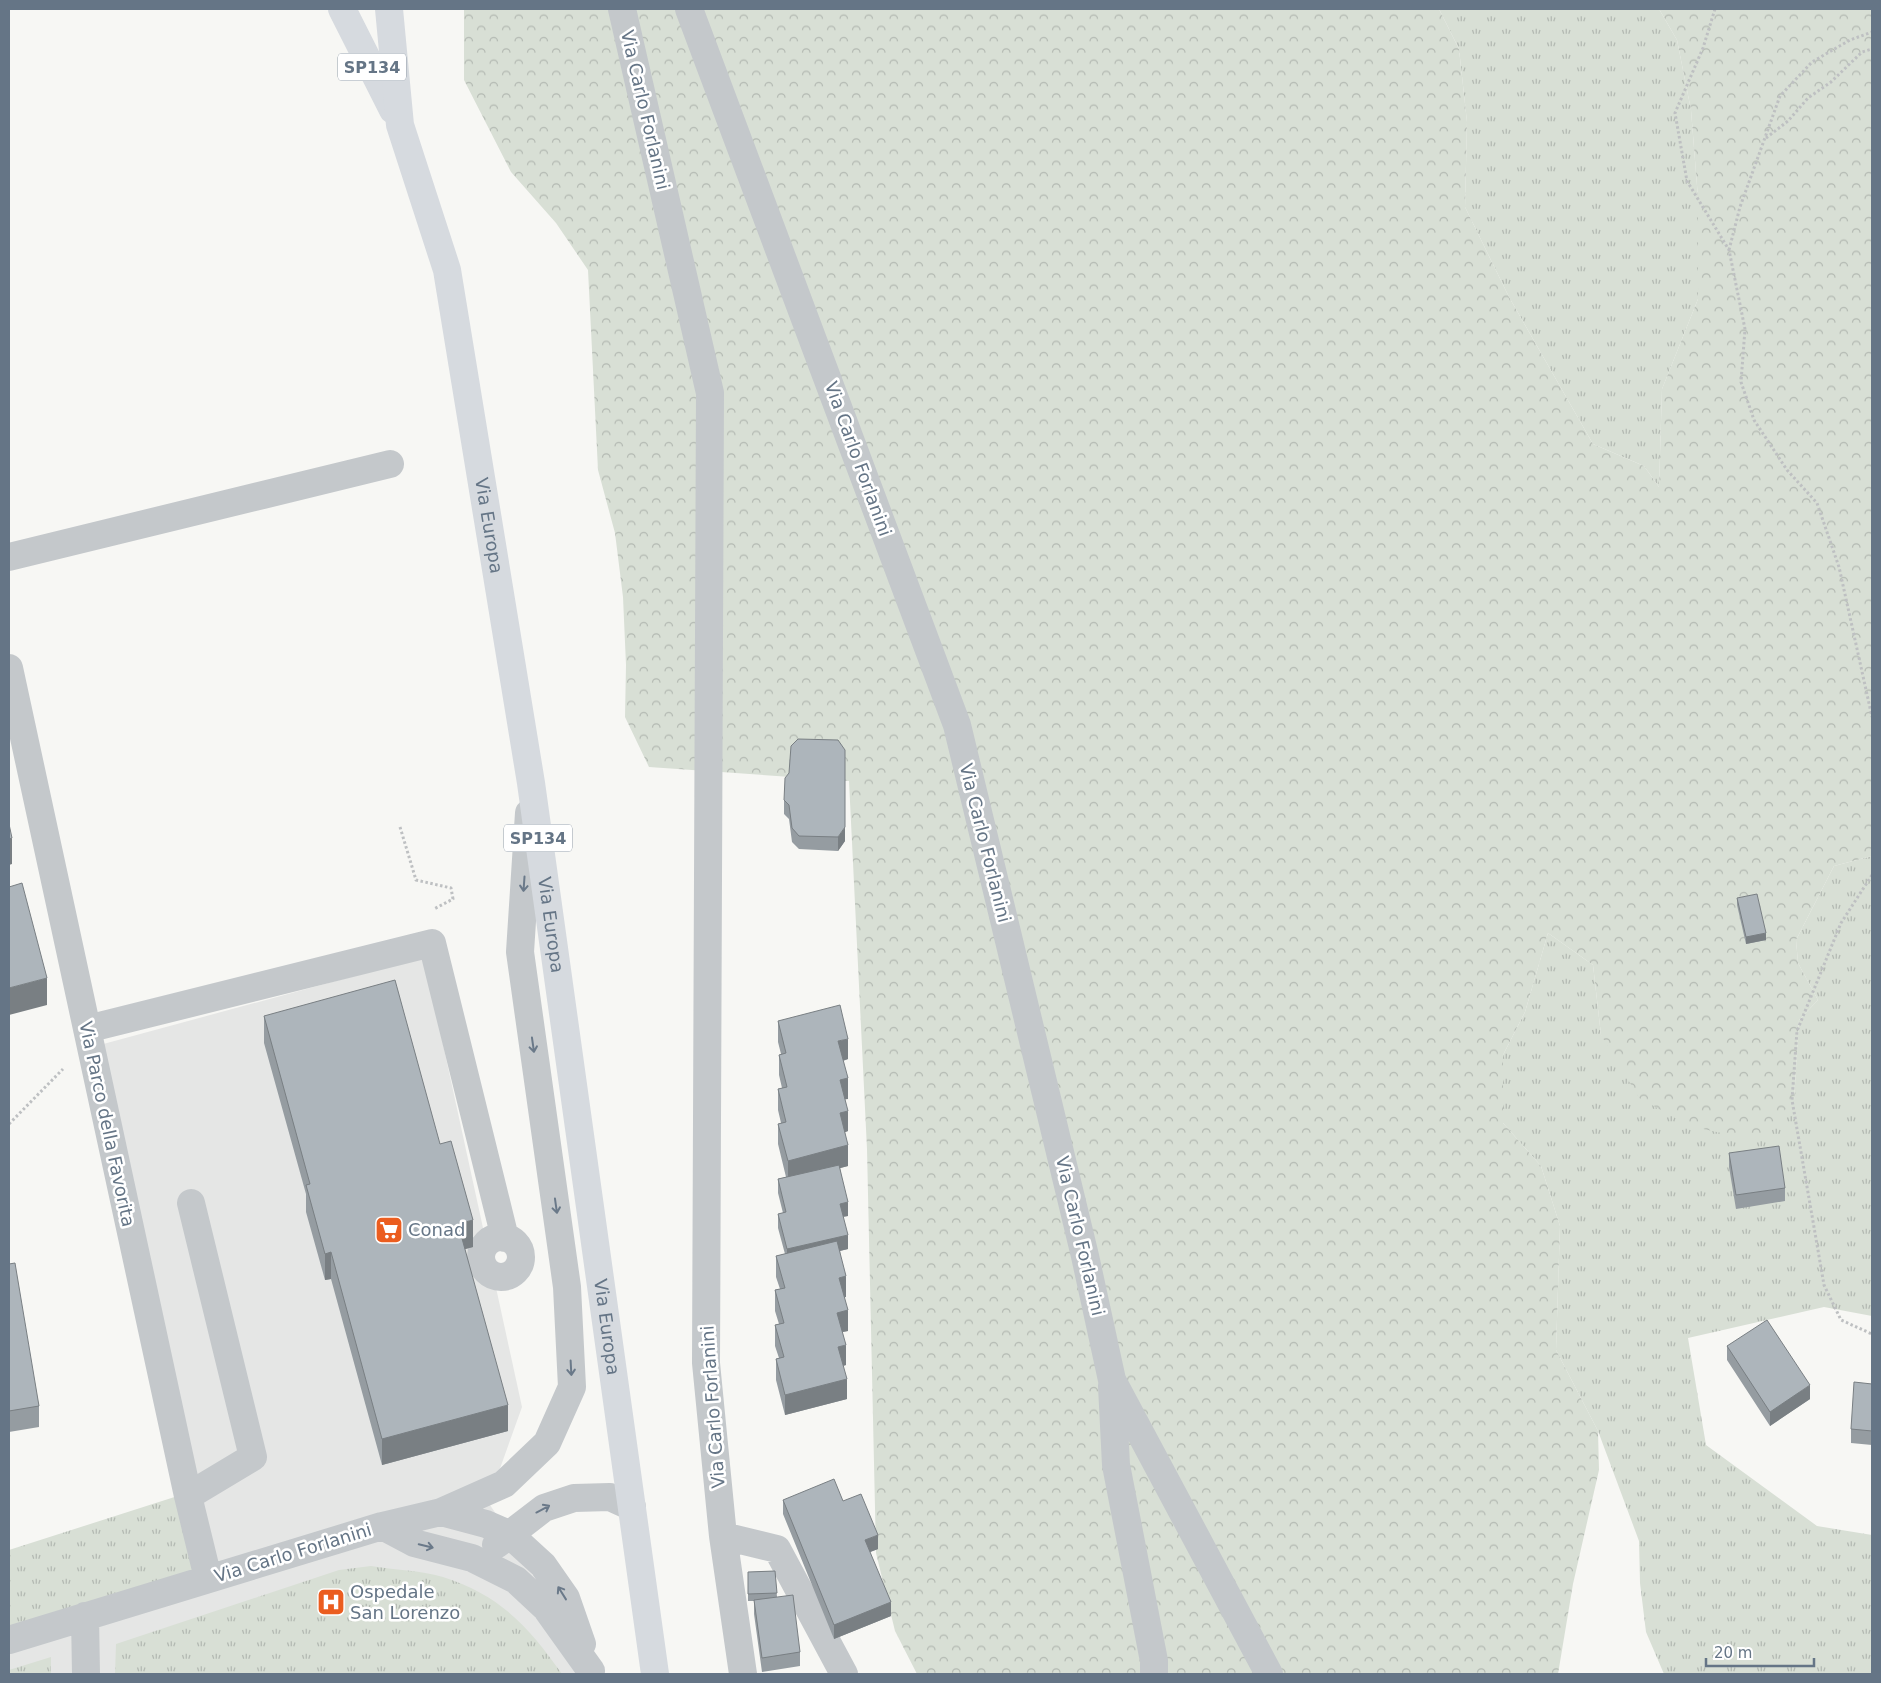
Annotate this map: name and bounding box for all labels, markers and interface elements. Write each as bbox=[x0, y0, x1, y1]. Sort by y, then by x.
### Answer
street label: Via Carlo Forlanini bbox=[617, 28, 674, 192]
road number: SP134 bbox=[338, 54, 406, 80]
street label: Via Carlo Forlanini bbox=[821, 378, 896, 539]
street label: Via Europa bbox=[471, 476, 508, 575]
street label: Via Carlo Forlanini bbox=[956, 761, 1015, 925]
road number: SP134 bbox=[504, 824, 572, 851]
street label: Via Europa bbox=[534, 875, 568, 974]
one-way arrow bbox=[520, 876, 529, 892]
street label: Via Parco della Favorita bbox=[75, 1019, 140, 1229]
one-way arrow bbox=[529, 1037, 539, 1053]
street label: Via Carlo Forlanini bbox=[1052, 1154, 1109, 1318]
one-way arrow bbox=[551, 1198, 561, 1214]
supermarket icon: Conad bbox=[374, 1215, 404, 1245]
place label: Conad bbox=[408, 1219, 465, 1240]
street label: Via Europa bbox=[590, 1277, 624, 1376]
street label: Via Carlo Forlanini bbox=[696, 1325, 729, 1489]
one-way arrow bbox=[567, 1360, 576, 1376]
one-way arrow bbox=[536, 1504, 551, 1514]
street label: Via Carlo Forlanini bbox=[212, 1519, 374, 1586]
one-way arrow bbox=[417, 1542, 433, 1551]
place label: Ospedale San Lorenzo bbox=[350, 1581, 460, 1623]
one-way arrow bbox=[557, 1586, 567, 1600]
hospital icon: Ospedale San Lorenzo bbox=[316, 1587, 346, 1617]
scale bar bbox=[1706, 1636, 1814, 1668]
text: 20 m bbox=[1714, 1644, 1752, 1662]

